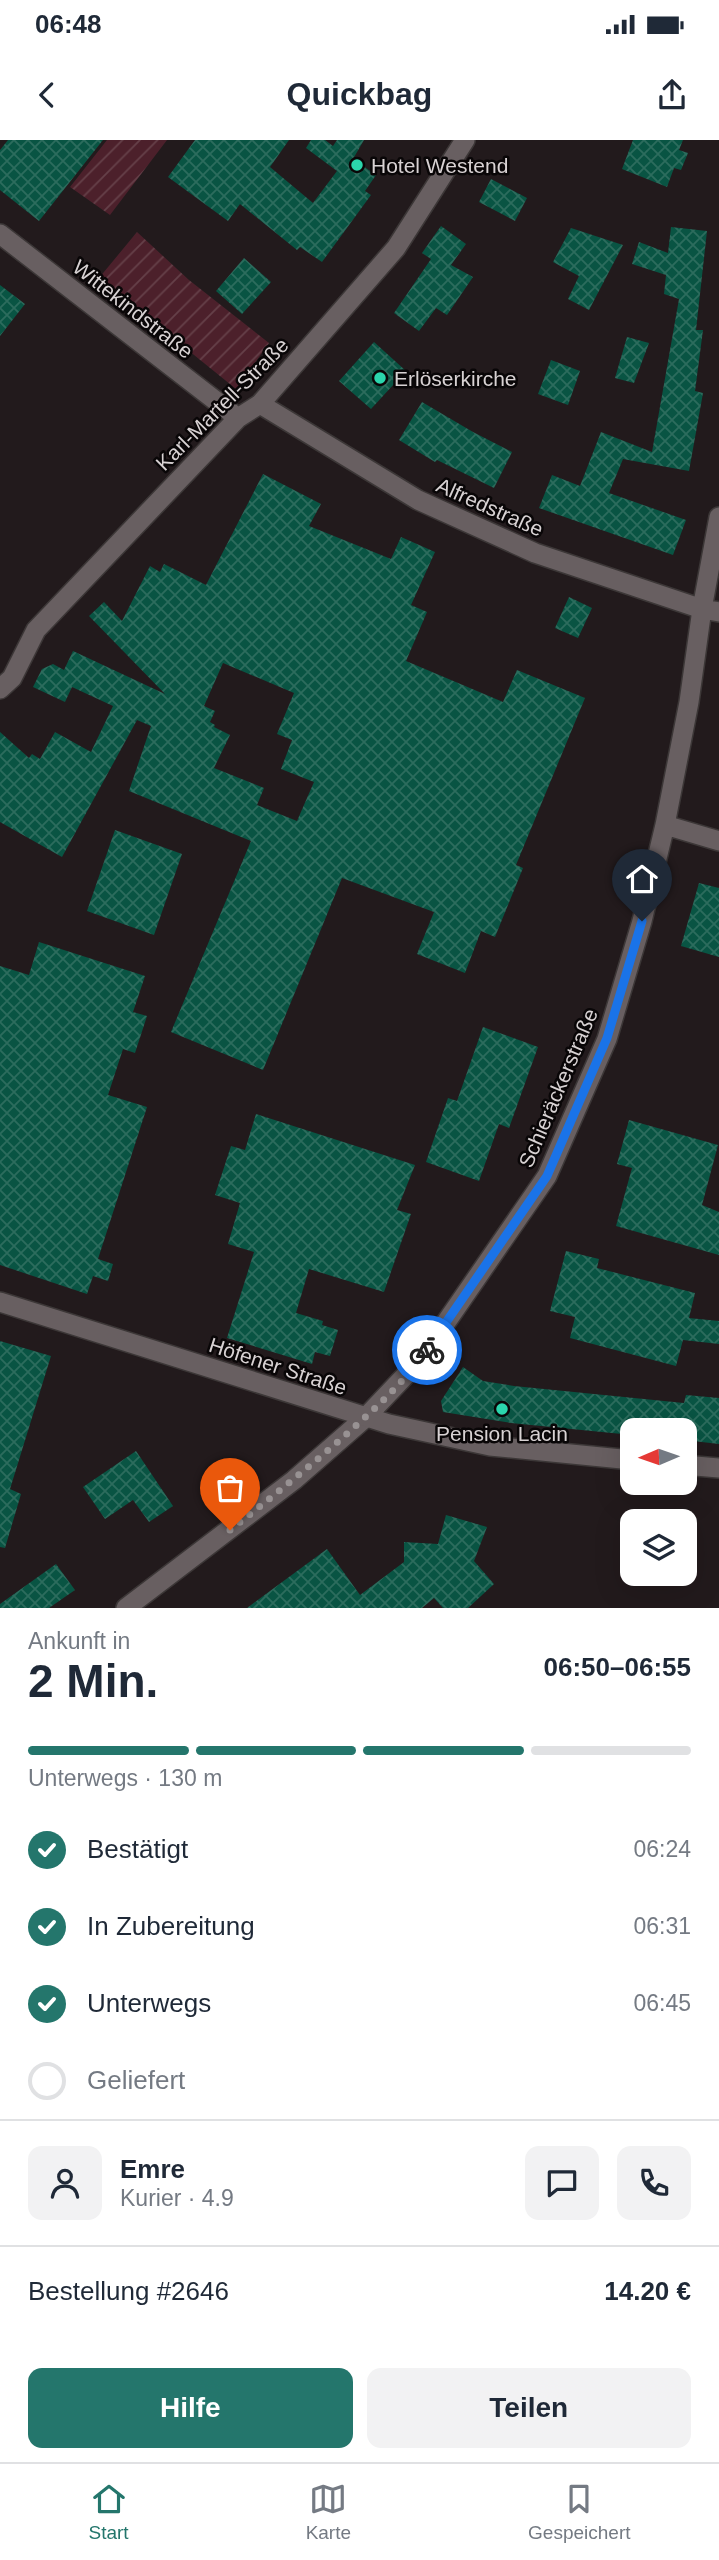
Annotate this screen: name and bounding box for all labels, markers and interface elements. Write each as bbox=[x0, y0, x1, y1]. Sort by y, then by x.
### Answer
text: 06:48 bbox=[35, 9, 102, 39]
icon: back bbox=[28, 76, 66, 114]
text: Quickbag bbox=[287, 76, 432, 112]
icon: share bbox=[653, 76, 691, 114]
place label: Hotel Westend bbox=[371, 154, 508, 177]
marker: Hotel Westend bbox=[349, 157, 365, 173]
street label: Wittekindstraße bbox=[68, 255, 198, 363]
street label: Karl-Martell-Straße bbox=[151, 333, 293, 475]
place label: Erlöserkirche bbox=[394, 367, 517, 390]
marker: Erlöserkirche bbox=[372, 370, 388, 386]
street label: Alfredstraße bbox=[433, 473, 547, 541]
pin bbox=[612, 849, 672, 921]
icon: home bbox=[623, 860, 661, 898]
street label: Schieräckerstraße bbox=[514, 1005, 602, 1171]
courier bbox=[392, 1315, 462, 1385]
icon: bike bbox=[408, 1331, 446, 1369]
street label: Höfener Straße bbox=[206, 1333, 350, 1399]
marker: Pension Lacin bbox=[494, 1401, 510, 1417]
north arrow bbox=[620, 1418, 696, 1494]
map controls bbox=[620, 1418, 697, 1586]
place label: Pension Lacin bbox=[436, 1422, 568, 1445]
pin bbox=[200, 1458, 260, 1530]
icon: bag bbox=[211, 1469, 249, 1507]
button: layers bbox=[620, 1509, 697, 1586]
text: Ankunft in bbox=[28, 1628, 130, 1654]
text: 06:50–06:55 bbox=[544, 1652, 691, 1682]
text: 2 Min. bbox=[28, 1655, 158, 1707]
text: Unterwegs · 130 m bbox=[28, 1765, 222, 1791]
icon: check bbox=[28, 1831, 66, 1869]
text: Bestätigt bbox=[87, 1834, 188, 1864]
text: 06:24 bbox=[633, 1836, 691, 1862]
icon: check bbox=[28, 1908, 66, 1946]
text: In Zubereitung bbox=[87, 1911, 255, 1941]
text: 06:31 bbox=[633, 1913, 691, 1939]
icon: check bbox=[28, 1985, 66, 2023]
text: Unterwegs bbox=[87, 1988, 211, 2018]
text: 06:45 bbox=[633, 1990, 691, 2016]
text: Geliefert bbox=[87, 2065, 185, 2095]
button: person bbox=[28, 2146, 102, 2220]
button: chat bbox=[525, 2146, 599, 2220]
button: phone bbox=[617, 2146, 691, 2220]
text: Emre bbox=[120, 2154, 185, 2184]
text: Kurier · 4.9 bbox=[120, 2185, 234, 2211]
text: Bestellung #2646 bbox=[28, 2276, 229, 2306]
text: 14.20 € bbox=[604, 2276, 691, 2306]
button: Hilfe bbox=[28, 2368, 353, 2448]
button: Teilen bbox=[367, 2368, 691, 2448]
tab: Start bbox=[89, 2480, 129, 2544]
tab: Karte bbox=[306, 2480, 351, 2544]
tab: Gespeichert bbox=[528, 2480, 631, 2544]

